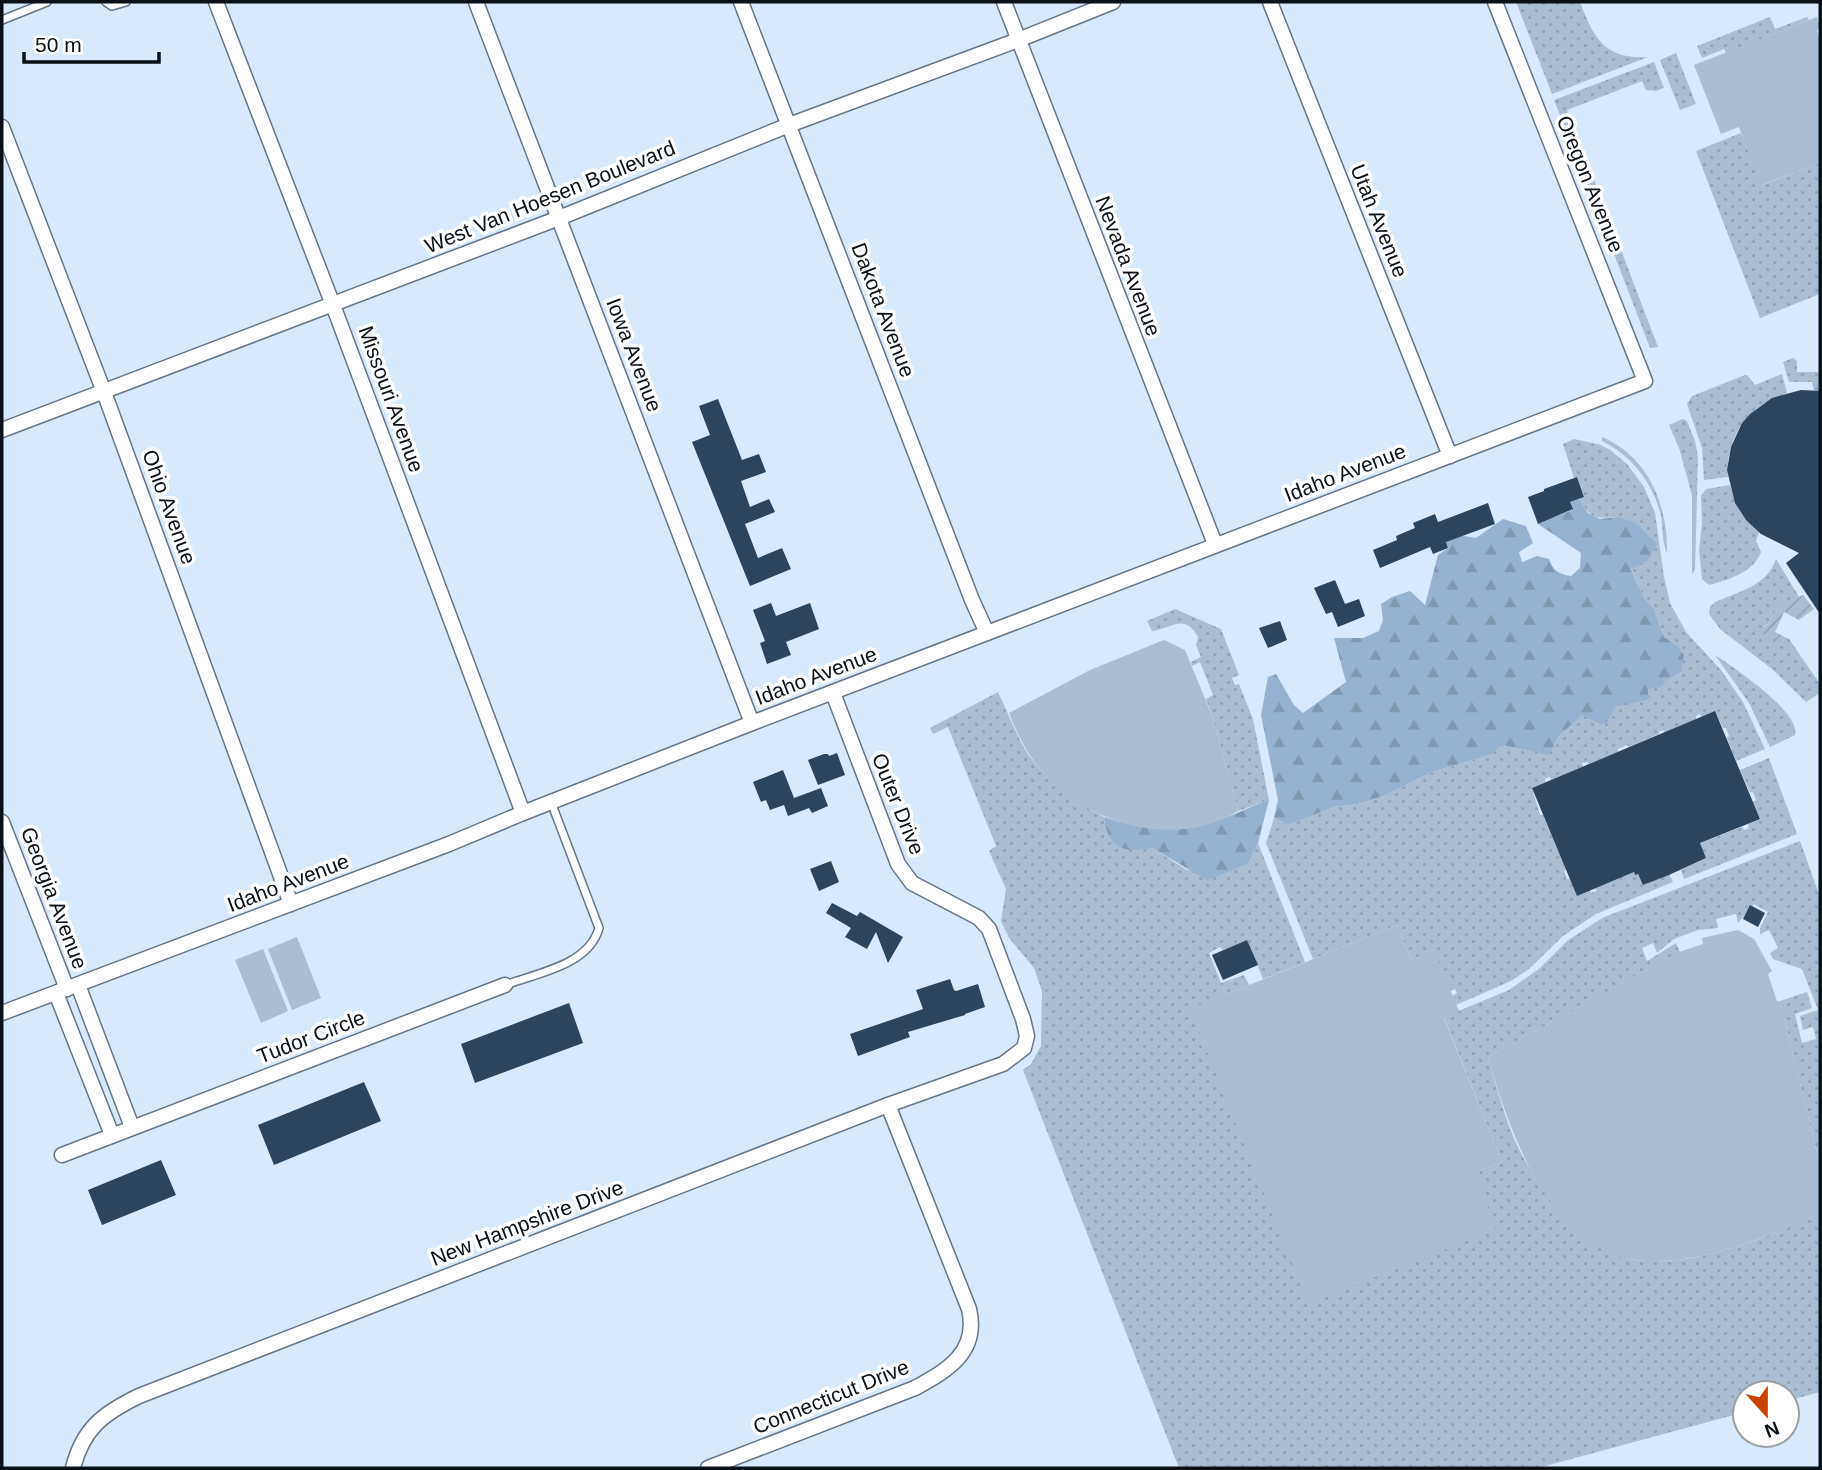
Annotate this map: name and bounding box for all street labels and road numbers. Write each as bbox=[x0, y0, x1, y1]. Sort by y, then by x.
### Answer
street label: Oregon Avenue bbox=[1553, 112, 1628, 256]
street label: West Van Hoesen Boulevard bbox=[421, 136, 678, 257]
street label: Utah Avenue bbox=[1346, 161, 1413, 281]
street label: Nevada Avenue bbox=[1091, 193, 1166, 339]
street label: Dakota Avenue bbox=[847, 239, 920, 380]
street label: Iowa Avenue bbox=[602, 295, 667, 415]
street label: Missouri Avenue bbox=[354, 323, 429, 475]
street label: Idaho Avenue bbox=[1281, 439, 1409, 506]
street label: Ohio Avenue bbox=[138, 447, 201, 567]
street label: Idaho Avenue bbox=[752, 642, 880, 709]
street label: Outer Drive bbox=[868, 750, 929, 858]
street label: Georgia Avenue bbox=[17, 824, 92, 972]
street label: Idaho Avenue bbox=[224, 849, 352, 916]
street label: Tudor Circle bbox=[254, 1005, 368, 1068]
street label: New Hampshire Drive bbox=[427, 1175, 626, 1270]
street label: Connecticut Drive bbox=[750, 1355, 912, 1438]

